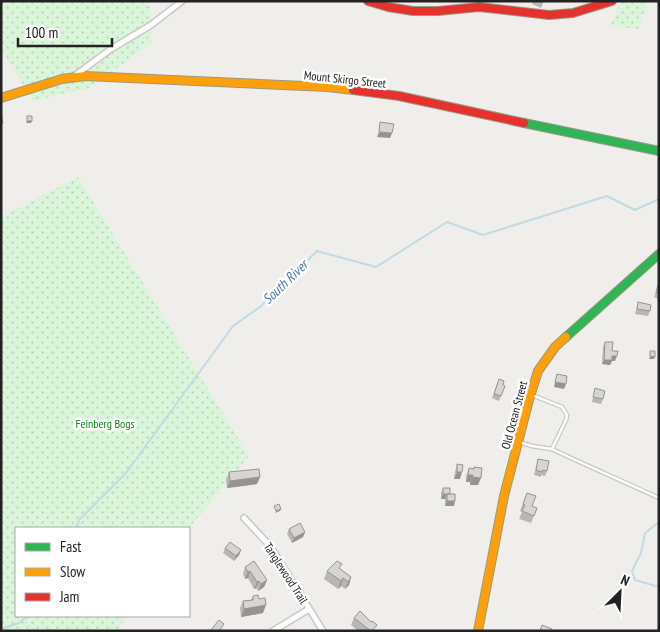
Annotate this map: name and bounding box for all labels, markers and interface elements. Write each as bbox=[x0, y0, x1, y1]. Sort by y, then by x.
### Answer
scale bar bbox=[18, 15, 111, 47]
text: 100 m bbox=[25, 23, 58, 42]
street label: Mount Skirgo Street bbox=[303, 67, 388, 91]
water label: South River bbox=[259, 255, 313, 308]
street label: Old Ocean Street bbox=[498, 378, 531, 451]
park label: Feinberg Bogs bbox=[75, 416, 135, 431]
legend bbox=[15, 527, 190, 617]
text: Fast bbox=[60, 537, 81, 556]
street label: Tanglewood Trail bbox=[261, 540, 311, 607]
text: Slow bbox=[60, 562, 85, 581]
north arrow bbox=[595, 567, 645, 617]
text: N bbox=[618, 570, 632, 590]
text: Jam bbox=[59, 587, 79, 606]

